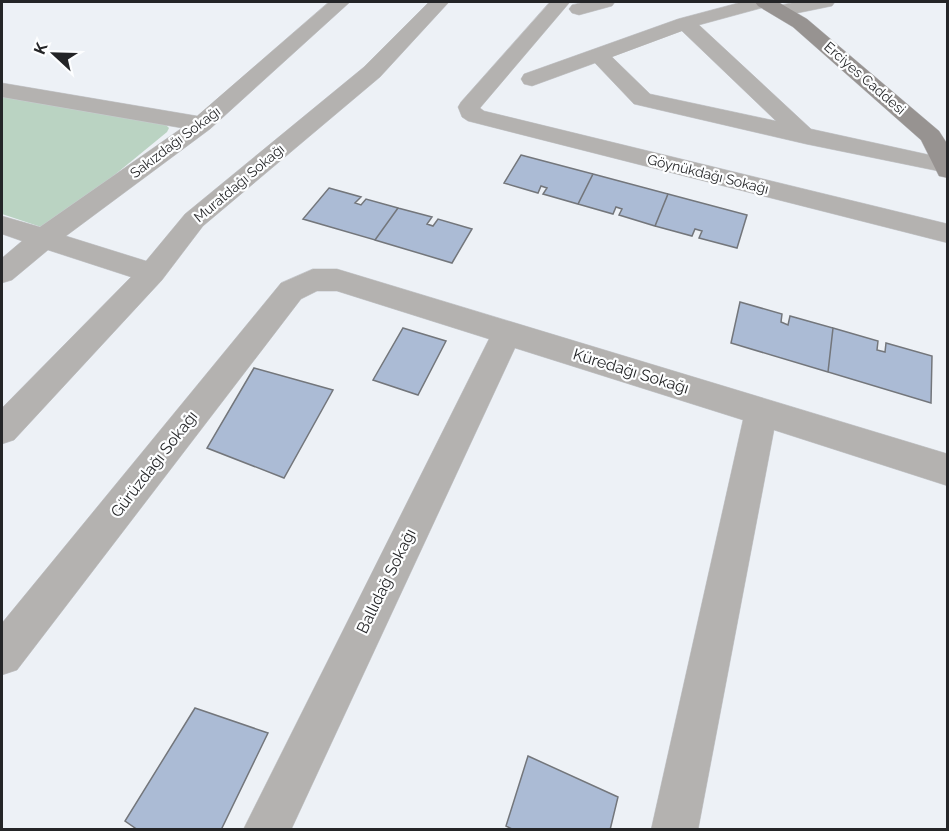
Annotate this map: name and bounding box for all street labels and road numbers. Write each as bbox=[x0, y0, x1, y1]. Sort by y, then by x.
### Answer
street label: Erciyes Caddesi bbox=[821, 38, 909, 118]
street label: Sakızdağı Sokağı bbox=[127, 103, 223, 181]
street label: Muratdağı Sokağı bbox=[191, 141, 287, 225]
street label: Göynükdağı Sokağı bbox=[646, 151, 770, 197]
street label: Küredağı Sokağı bbox=[571, 344, 691, 398]
street label: Gürüzdağı Sokağı bbox=[107, 407, 201, 521]
street label: Ballıdağ Sokağı bbox=[352, 526, 420, 636]

